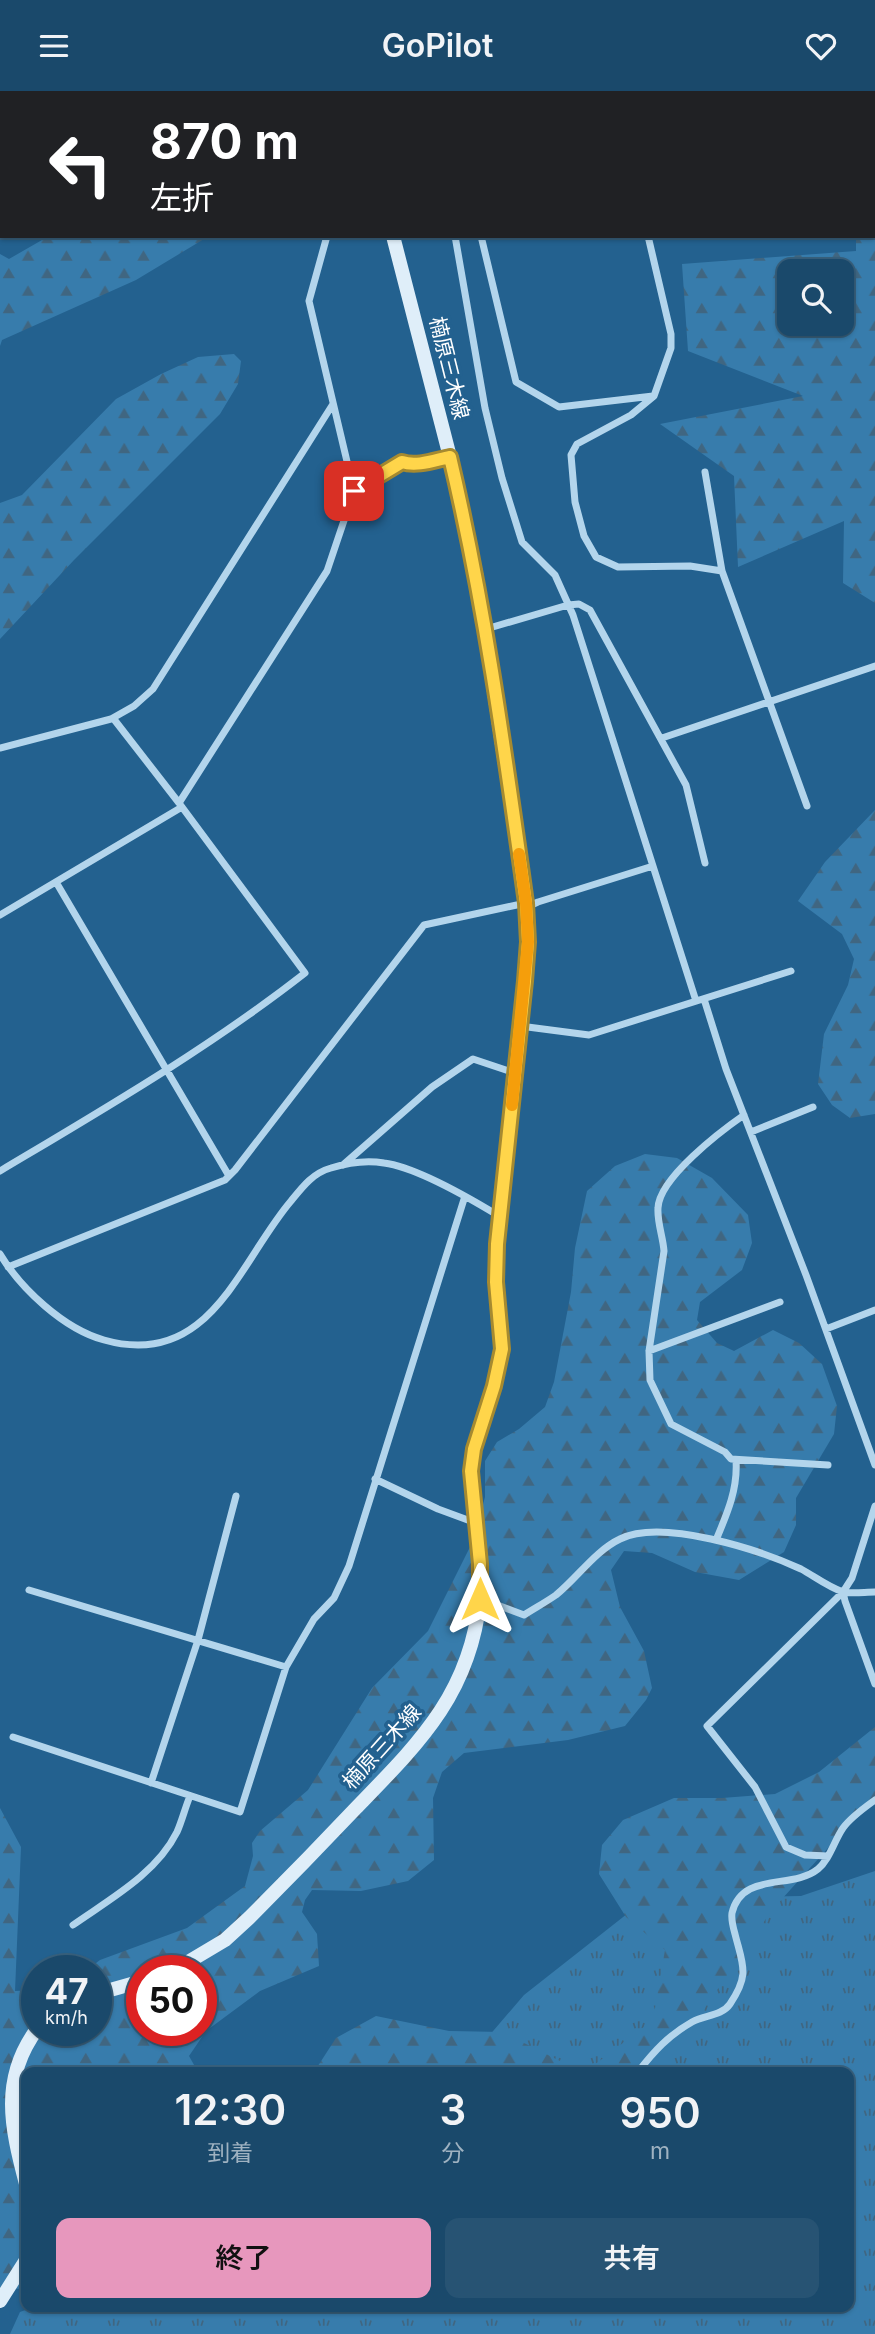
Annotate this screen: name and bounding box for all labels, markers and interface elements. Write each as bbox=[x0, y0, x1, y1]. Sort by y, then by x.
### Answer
text: GoPilot bbox=[382, 26, 493, 65]
icon: menu bbox=[35, 27, 73, 65]
icon: heart bbox=[802, 27, 840, 65]
text: 870 m bbox=[150, 112, 299, 171]
icon: left bbox=[35, 119, 126, 210]
text: 左折 bbox=[150, 178, 214, 217]
map controls bbox=[777, 259, 854, 336]
button: search bbox=[777, 259, 854, 336]
street label: 楠原三木線 bbox=[425, 314, 474, 422]
pin bbox=[324, 461, 384, 521]
icon: arrive bbox=[335, 472, 373, 510]
position arrow bbox=[443, 1562, 517, 1636]
street label: 楠原三木線 bbox=[337, 1699, 426, 1794]
speed limit sign: 50 bbox=[126, 1955, 217, 2046]
text: 47 bbox=[44, 1970, 89, 2012]
text: km/h bbox=[45, 2007, 88, 2028]
text: 12:30 bbox=[174, 2084, 286, 2135]
text: 3 bbox=[440, 2084, 466, 2135]
text: 950 bbox=[620, 2087, 701, 2138]
text: m bbox=[650, 2137, 670, 2165]
text: 到着 bbox=[207, 2139, 253, 2167]
text: 分 bbox=[441, 2139, 464, 2167]
button: 終了 bbox=[56, 2218, 431, 2298]
button: 共有 bbox=[445, 2218, 819, 2298]

